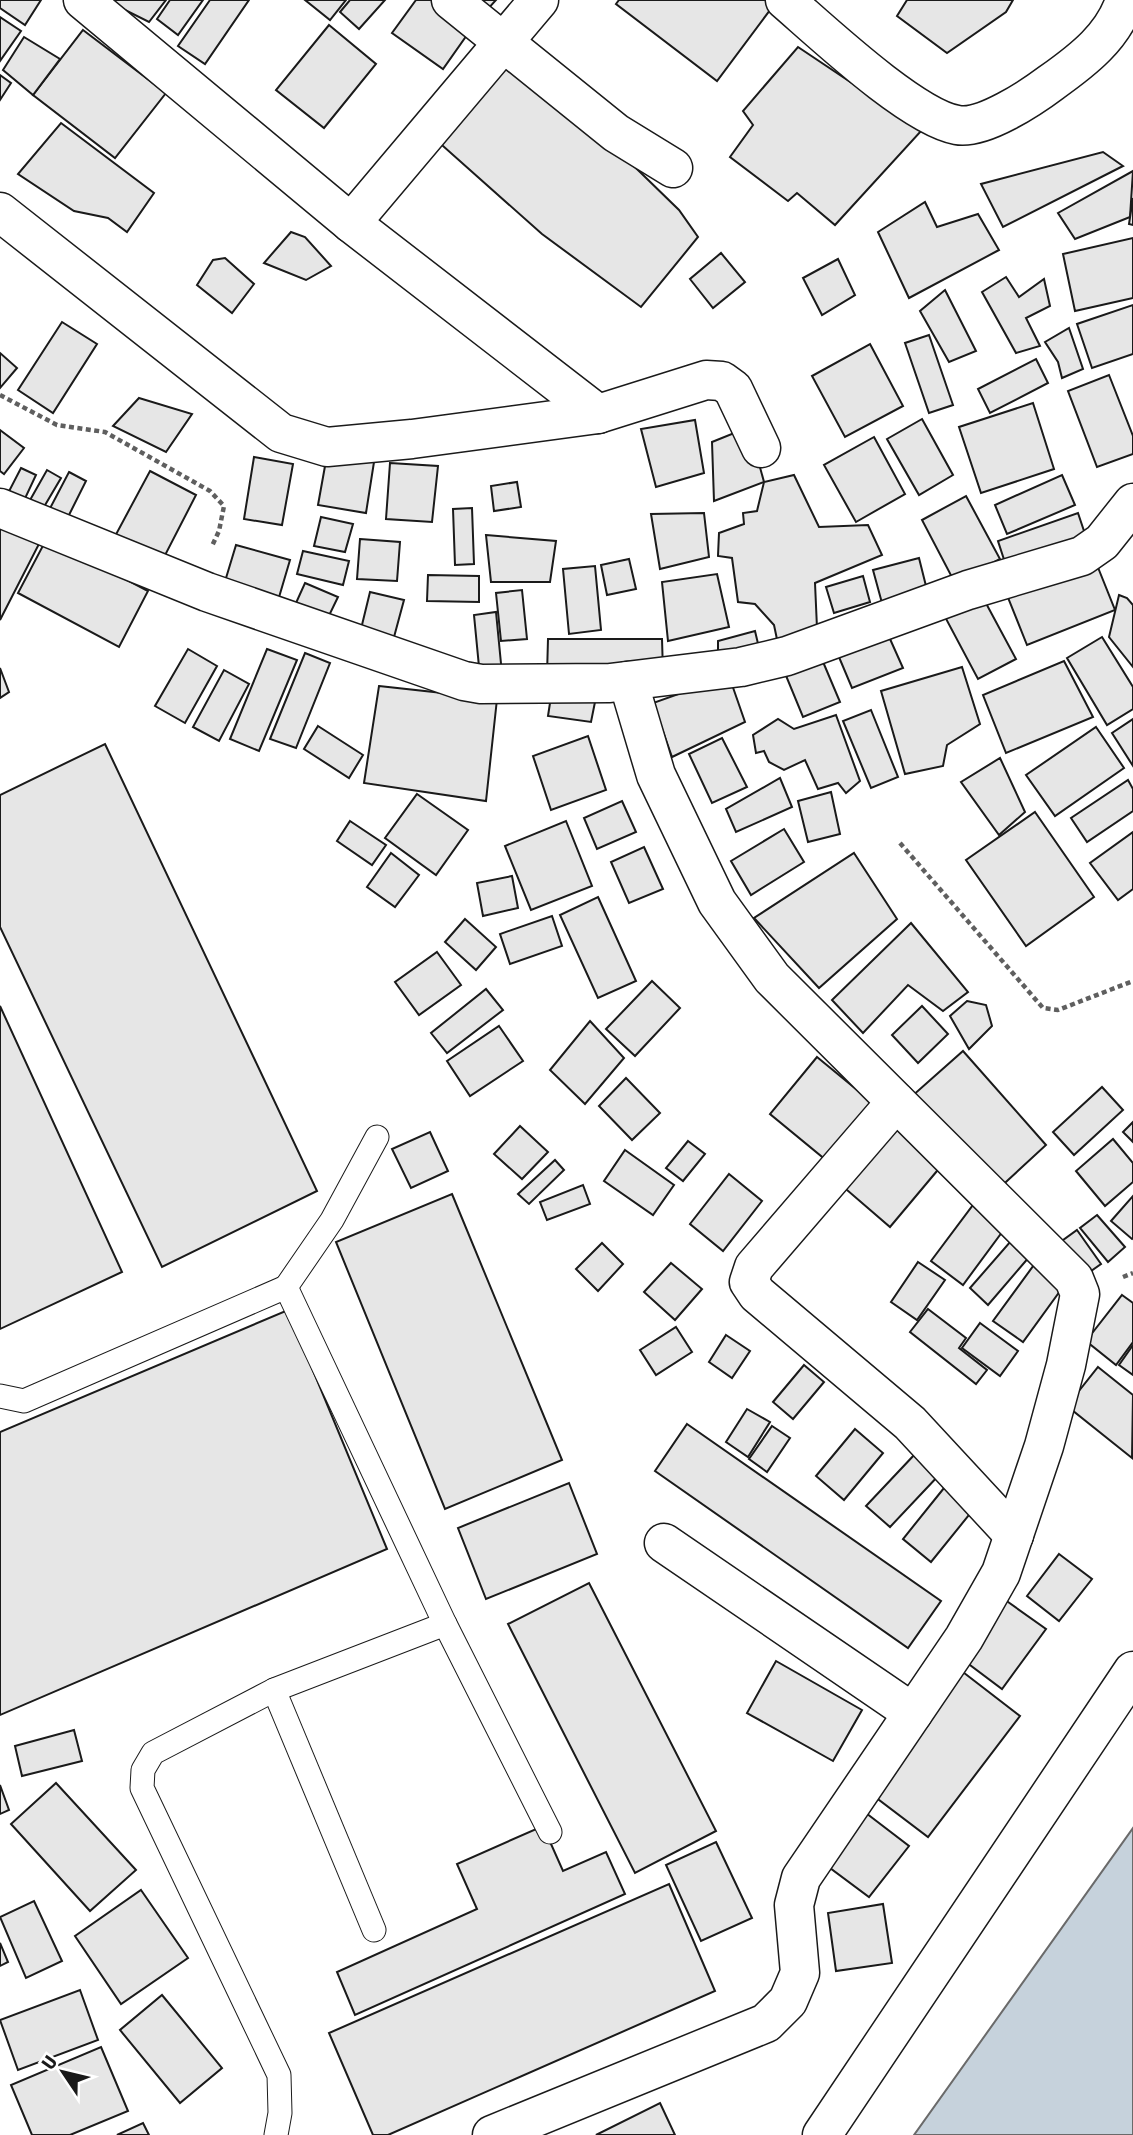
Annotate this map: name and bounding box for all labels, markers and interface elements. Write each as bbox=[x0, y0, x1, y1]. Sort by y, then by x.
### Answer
north arrow bbox=[28, 2037, 98, 2107]
text: U bbox=[37, 2051, 62, 2074]

